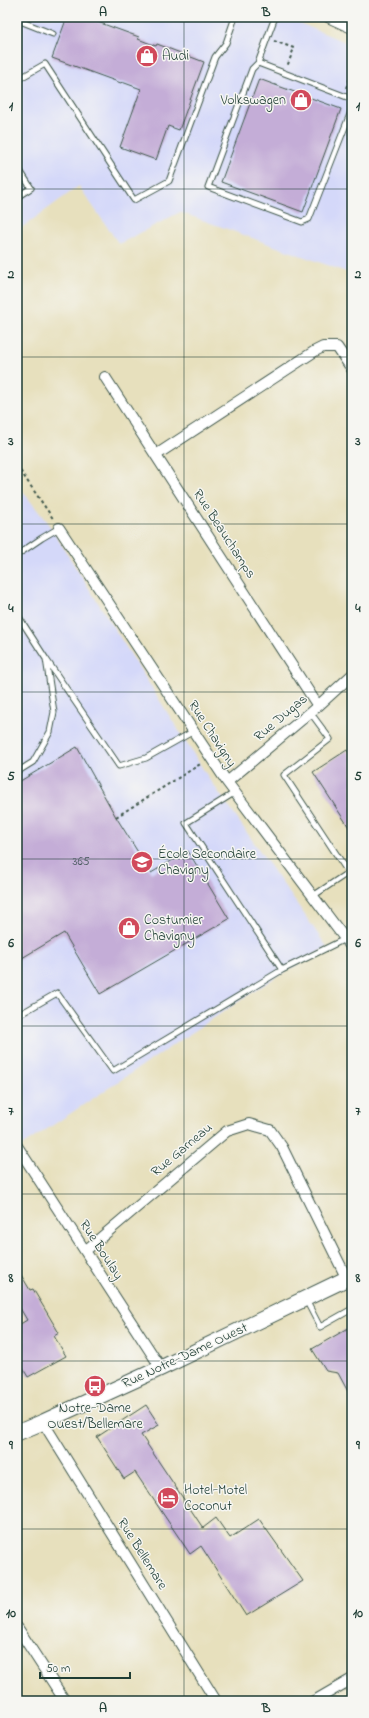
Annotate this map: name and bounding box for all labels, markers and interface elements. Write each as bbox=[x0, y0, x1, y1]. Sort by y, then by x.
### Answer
text: A bbox=[99, 3, 107, 22]
text: B bbox=[261, 3, 271, 22]
shop icon: Audi bbox=[134, 43, 160, 69]
place label: Audi bbox=[162, 46, 189, 67]
shop icon: Volkswagen bbox=[288, 87, 314, 113]
place label: Volkswagen bbox=[220, 90, 286, 112]
text: 1 bbox=[9, 97, 14, 116]
text: 1 bbox=[356, 97, 361, 116]
text: 2 bbox=[7, 265, 15, 284]
text: 2 bbox=[354, 265, 362, 284]
text: 3 bbox=[7, 432, 14, 451]
text: 3 bbox=[354, 432, 361, 451]
street label: Rue Beauchamps bbox=[187, 485, 261, 583]
text: 4 bbox=[7, 599, 14, 618]
text: 4 bbox=[354, 599, 361, 618]
street label: Rue Dugas bbox=[249, 689, 313, 748]
street label: Rue Chavigny bbox=[182, 696, 242, 772]
text: 5 bbox=[7, 767, 15, 786]
text: 5 bbox=[354, 767, 362, 786]
place label: École Secondaire Chavigny bbox=[158, 844, 257, 882]
school or university icon: École Secondaire Chavigny bbox=[129, 849, 155, 875]
house number: 365 bbox=[72, 853, 90, 871]
place label: Costumier Chavigny bbox=[144, 910, 203, 948]
shop icon: Costumier Chavigny bbox=[116, 915, 142, 941]
text: 6 bbox=[7, 934, 14, 953]
text: 6 bbox=[354, 934, 361, 953]
text: 7 bbox=[8, 1102, 14, 1121]
text: 7 bbox=[355, 1102, 361, 1121]
street label: Rue Garneau bbox=[147, 1118, 217, 1182]
street label: Rue Boulay bbox=[73, 1216, 128, 1285]
text: 8 bbox=[8, 1269, 14, 1288]
text: 8 bbox=[355, 1269, 361, 1288]
street label: Rue Notre-Dame Ouest bbox=[119, 1318, 252, 1394]
bus stop icon: Notre-Dame Ouest/Bellemare bbox=[82, 1373, 108, 1399]
place label: Notre-Dame Ouest/Bellemare bbox=[47, 1398, 143, 1435]
text: 9 bbox=[8, 1436, 14, 1455]
text: 9 bbox=[355, 1436, 361, 1455]
place label: Hotel-Motel Coconut bbox=[184, 1480, 247, 1517]
hotel icon: Hotel-Motel Coconut bbox=[155, 1485, 181, 1511]
street label: Rue Bellemare bbox=[112, 1514, 173, 1595]
text: 10 bbox=[6, 1604, 16, 1623]
text: 10 bbox=[353, 1604, 363, 1623]
scale bar bbox=[40, 1654, 130, 1680]
text: 50 m bbox=[46, 1660, 70, 1678]
text: A bbox=[99, 1699, 107, 1718]
text: B bbox=[261, 1699, 271, 1718]

